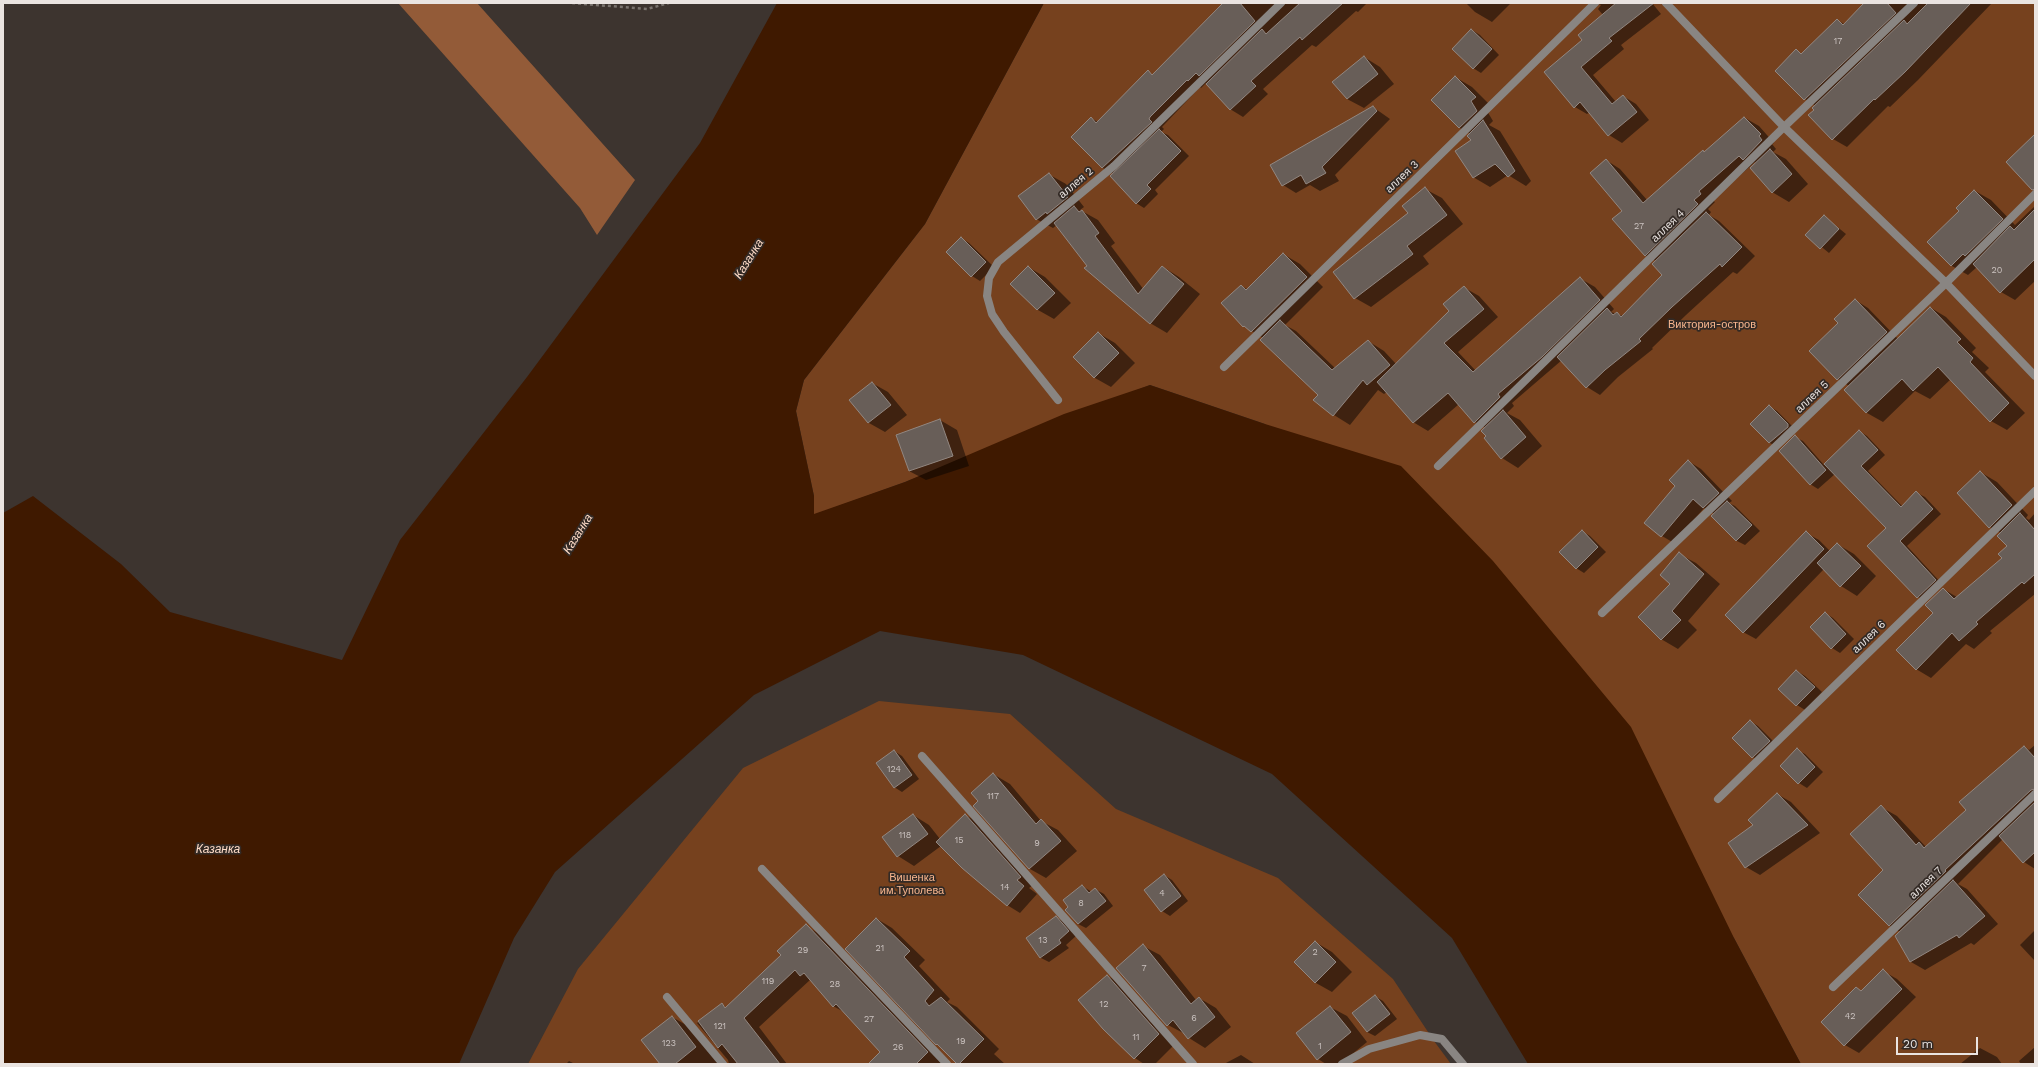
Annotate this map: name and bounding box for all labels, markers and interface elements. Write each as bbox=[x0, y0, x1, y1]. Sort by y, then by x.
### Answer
house number: 17 bbox=[1834, 36, 1842, 46]
street label: аллея 3 bbox=[1383, 158, 1421, 196]
street label: аллея 2 bbox=[1056, 165, 1096, 201]
street label: аллея 4 bbox=[1648, 207, 1688, 245]
house number: 27 bbox=[1634, 221, 1644, 231]
water label: Казанка bbox=[731, 236, 767, 282]
house number: 20 bbox=[1992, 265, 2002, 275]
park label: Виктория-остров bbox=[1668, 318, 1756, 332]
street label: аллея 5 bbox=[1793, 378, 1831, 416]
water label: Казанка bbox=[560, 511, 596, 557]
street label: аллея 6 bbox=[1850, 618, 1888, 656]
house number: 124 bbox=[887, 764, 901, 774]
house number: 117 bbox=[987, 791, 999, 801]
house number: 118 bbox=[899, 830, 911, 840]
house number: 15 bbox=[955, 835, 963, 845]
house number: 9 bbox=[1034, 838, 1040, 848]
water label: Казанка bbox=[196, 842, 240, 856]
street label: аллея 7 bbox=[1907, 864, 1945, 902]
park label: Вишенка им.Туполева bbox=[880, 871, 944, 897]
house number: 14 bbox=[1000, 882, 1010, 892]
house number: 4 bbox=[1159, 888, 1165, 898]
house number: 8 bbox=[1078, 898, 1084, 908]
house number: 13 bbox=[1039, 935, 1047, 945]
house number: 21 bbox=[876, 943, 884, 953]
house number: 29 bbox=[798, 945, 808, 955]
house number: 2 bbox=[1312, 947, 1318, 957]
house number: 7 bbox=[1141, 963, 1147, 973]
house number: 119 bbox=[762, 976, 774, 986]
house number: 28 bbox=[830, 979, 840, 989]
house number: 12 bbox=[1100, 999, 1108, 1009]
house number: 42 bbox=[1845, 1011, 1855, 1021]
house number: 6 bbox=[1191, 1013, 1197, 1023]
house number: 27 bbox=[864, 1014, 874, 1024]
house number: 121 bbox=[714, 1021, 726, 1031]
scale bar bbox=[1898, 1029, 1980, 1055]
house number: 11 bbox=[1132, 1032, 1140, 1042]
house number: 19 bbox=[956, 1036, 966, 1046]
text: 20 m bbox=[1903, 1037, 1933, 1051]
house number: 123 bbox=[662, 1038, 676, 1048]
house number: 1 bbox=[1318, 1041, 1322, 1051]
house number: 26 bbox=[893, 1042, 903, 1052]

